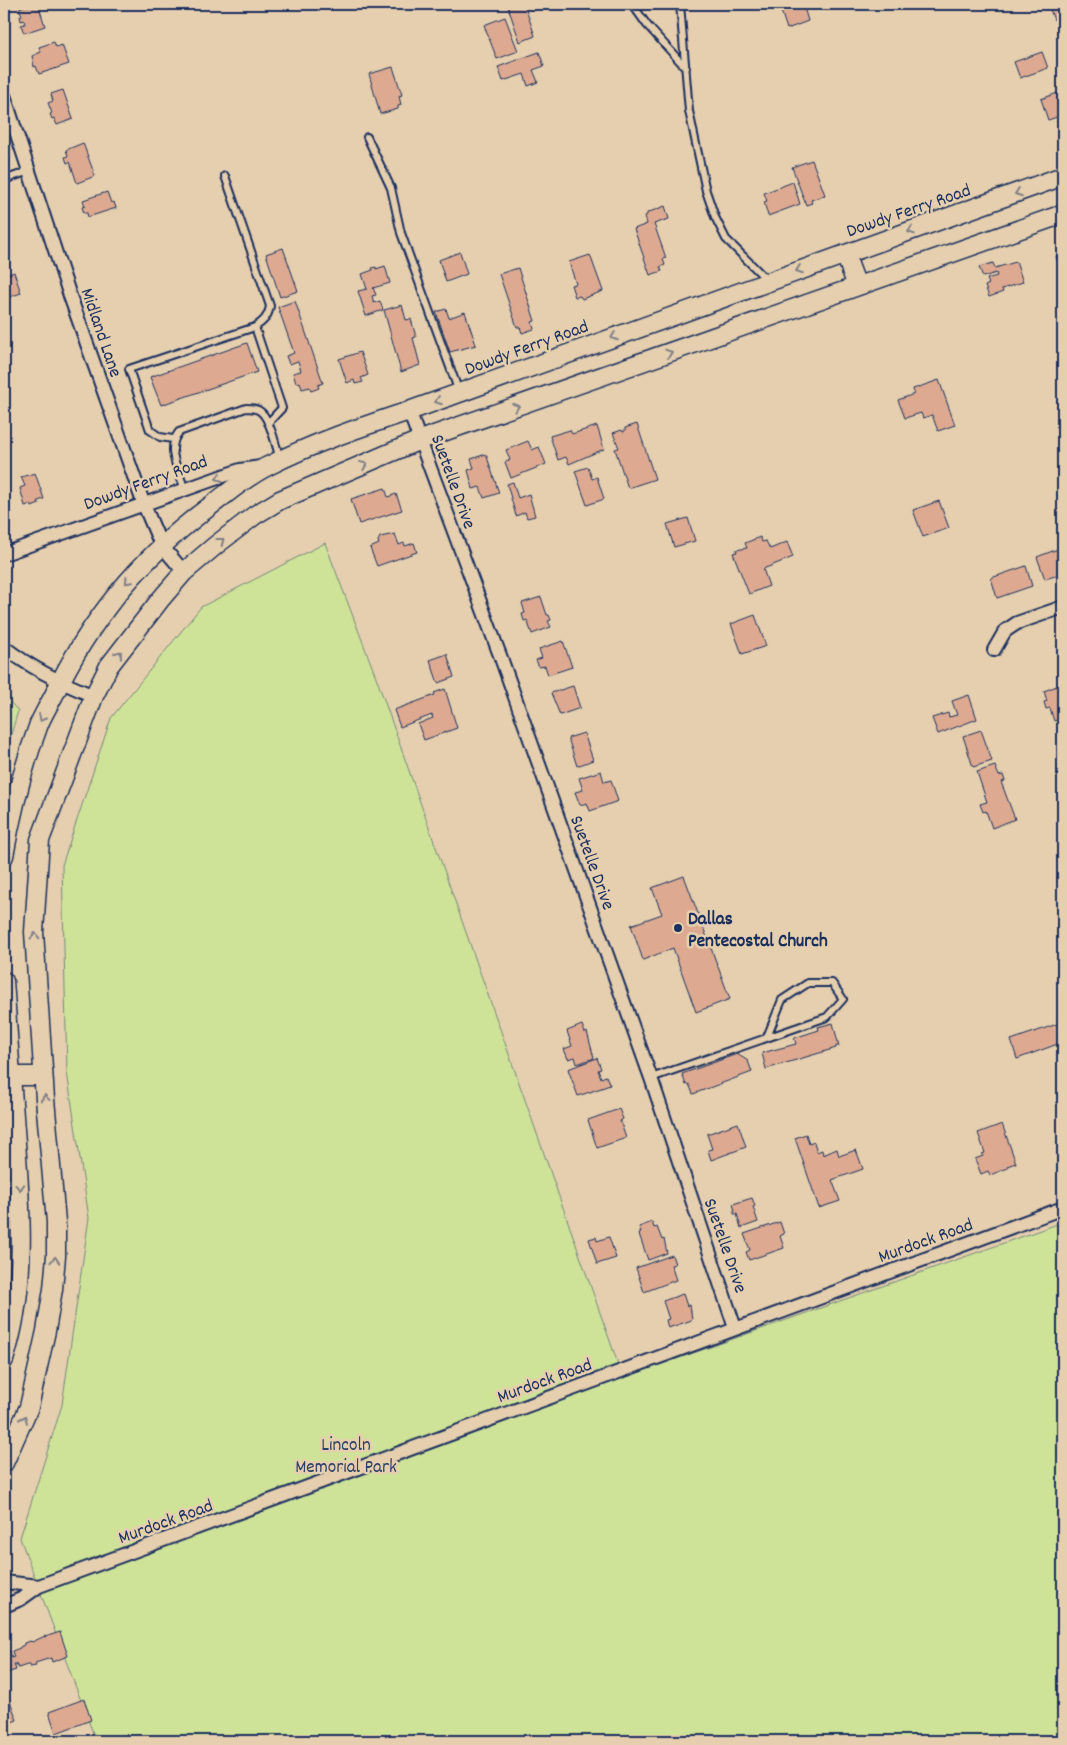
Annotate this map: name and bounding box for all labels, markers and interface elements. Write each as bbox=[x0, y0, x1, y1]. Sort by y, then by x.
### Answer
street label: Dowdy Ferry Road bbox=[843, 178, 975, 246]
one-way arrow bbox=[1014, 187, 1022, 197]
one-way arrow bbox=[907, 225, 916, 235]
one-way arrow bbox=[796, 264, 804, 274]
street label: Midland Lane bbox=[72, 285, 128, 381]
street label: Dowdy Ferry Road bbox=[462, 314, 593, 384]
one-way arrow bbox=[610, 331, 618, 341]
one-way arrow bbox=[664, 349, 673, 359]
one-way arrow bbox=[434, 395, 442, 405]
one-way arrow bbox=[511, 403, 519, 413]
street label: Suetelle Drive bbox=[422, 431, 481, 533]
street label: Dowdy Ferry Road bbox=[81, 449, 212, 519]
one-way arrow bbox=[359, 460, 368, 471]
one-way arrow bbox=[215, 472, 224, 482]
one-way arrow bbox=[215, 538, 224, 546]
one-way arrow bbox=[125, 576, 134, 585]
one-way arrow bbox=[113, 651, 121, 660]
one-way arrow bbox=[38, 713, 49, 722]
street label: Suetelle Drive bbox=[561, 812, 620, 914]
place label: Dallas Pentecostal Church bbox=[688, 907, 828, 956]
marker: Dallas Pentecostal Church bbox=[672, 922, 684, 934]
one-way arrow bbox=[29, 932, 40, 940]
one-way arrow bbox=[40, 1094, 51, 1102]
one-way arrow bbox=[14, 1183, 25, 1191]
street label: Suetelle Drive bbox=[695, 1195, 753, 1297]
street label: Murdock Road bbox=[875, 1213, 977, 1272]
one-way arrow bbox=[50, 1256, 61, 1264]
street label: Murdock Road bbox=[494, 1353, 596, 1412]
one-way arrow bbox=[18, 1415, 29, 1424]
park label: Lincoln Memorial Park bbox=[295, 1433, 397, 1482]
street label: Murdock Road bbox=[115, 1494, 217, 1553]

